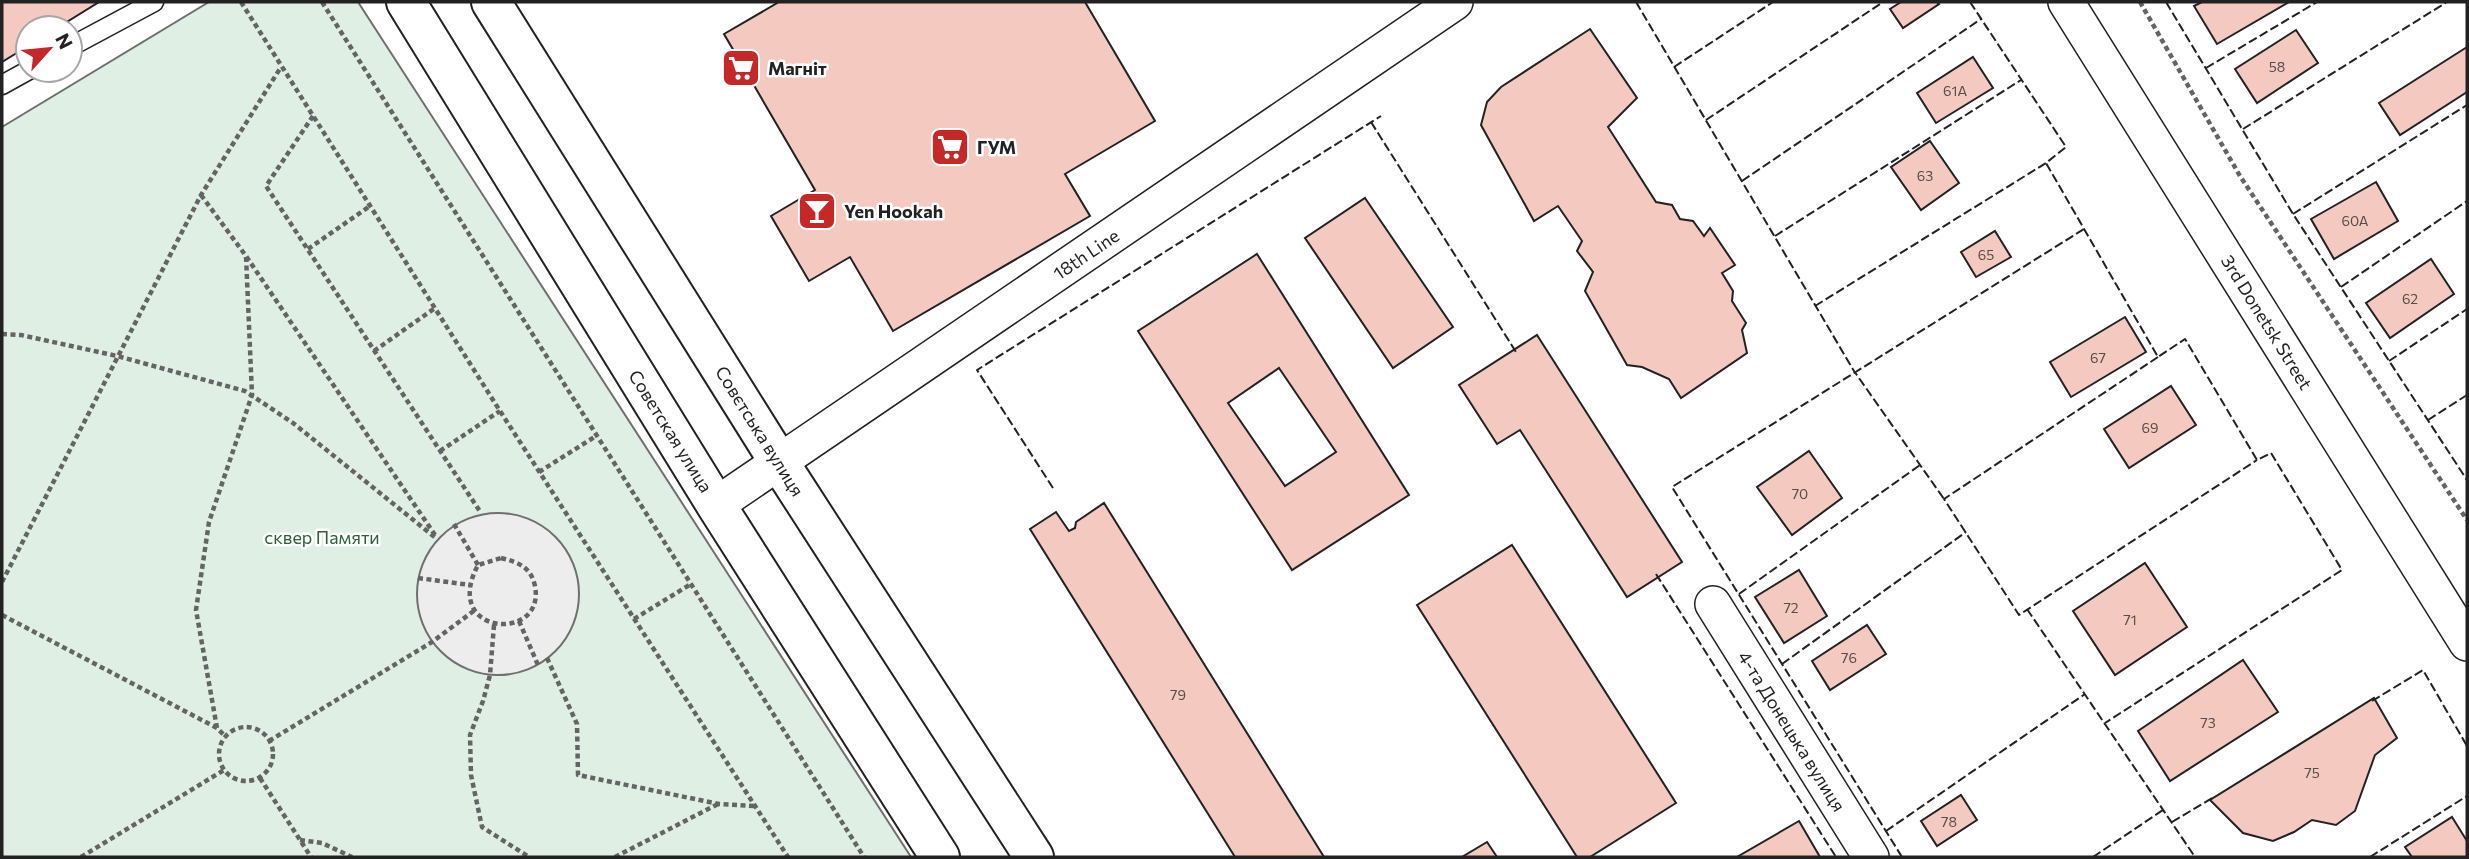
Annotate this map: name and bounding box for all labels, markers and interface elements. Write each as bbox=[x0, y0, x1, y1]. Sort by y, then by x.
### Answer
north arrow bbox=[14, 14, 84, 84]
text: N bbox=[51, 29, 78, 53]
supermarket icon: Магніт bbox=[720, 47, 762, 89]
place label: Магніт bbox=[768, 57, 827, 79]
house number: 58 bbox=[2269, 58, 2285, 75]
house number: 61А bbox=[1943, 82, 1967, 99]
supermarket icon: ГУМ bbox=[929, 126, 971, 168]
place label: ГУМ bbox=[977, 136, 1016, 158]
house number: 63 bbox=[1917, 167, 1933, 184]
bar icon: Yen Hookah bbox=[796, 190, 838, 232]
place label: Yen Hookah bbox=[844, 200, 943, 222]
house number: 60А bbox=[2342, 212, 2369, 229]
street label: 18th Line bbox=[1049, 224, 1123, 284]
house number: 65 bbox=[1978, 246, 1994, 263]
street label: 3rd Donetsk Street bbox=[2217, 251, 2317, 393]
house number: 62 bbox=[2402, 290, 2418, 307]
house number: 67 bbox=[2090, 349, 2106, 366]
street label: Совєтська вулиця bbox=[711, 362, 809, 500]
street label: Советская улица bbox=[624, 366, 718, 496]
house number: 69 bbox=[2142, 419, 2158, 436]
house number: 70 bbox=[1792, 485, 1808, 502]
park label: сквер Памяти bbox=[264, 526, 380, 548]
house number: 72 bbox=[1783, 599, 1799, 616]
house number: 71 bbox=[2123, 611, 2137, 628]
street label: 4-та Донецька вулиця bbox=[1734, 647, 1850, 815]
house number: 76 bbox=[1841, 649, 1857, 666]
house number: 79 bbox=[1170, 686, 1186, 703]
house number: 73 bbox=[2200, 714, 2216, 731]
house number: 75 bbox=[2304, 764, 2320, 781]
house number: 78 bbox=[1941, 813, 1957, 830]

